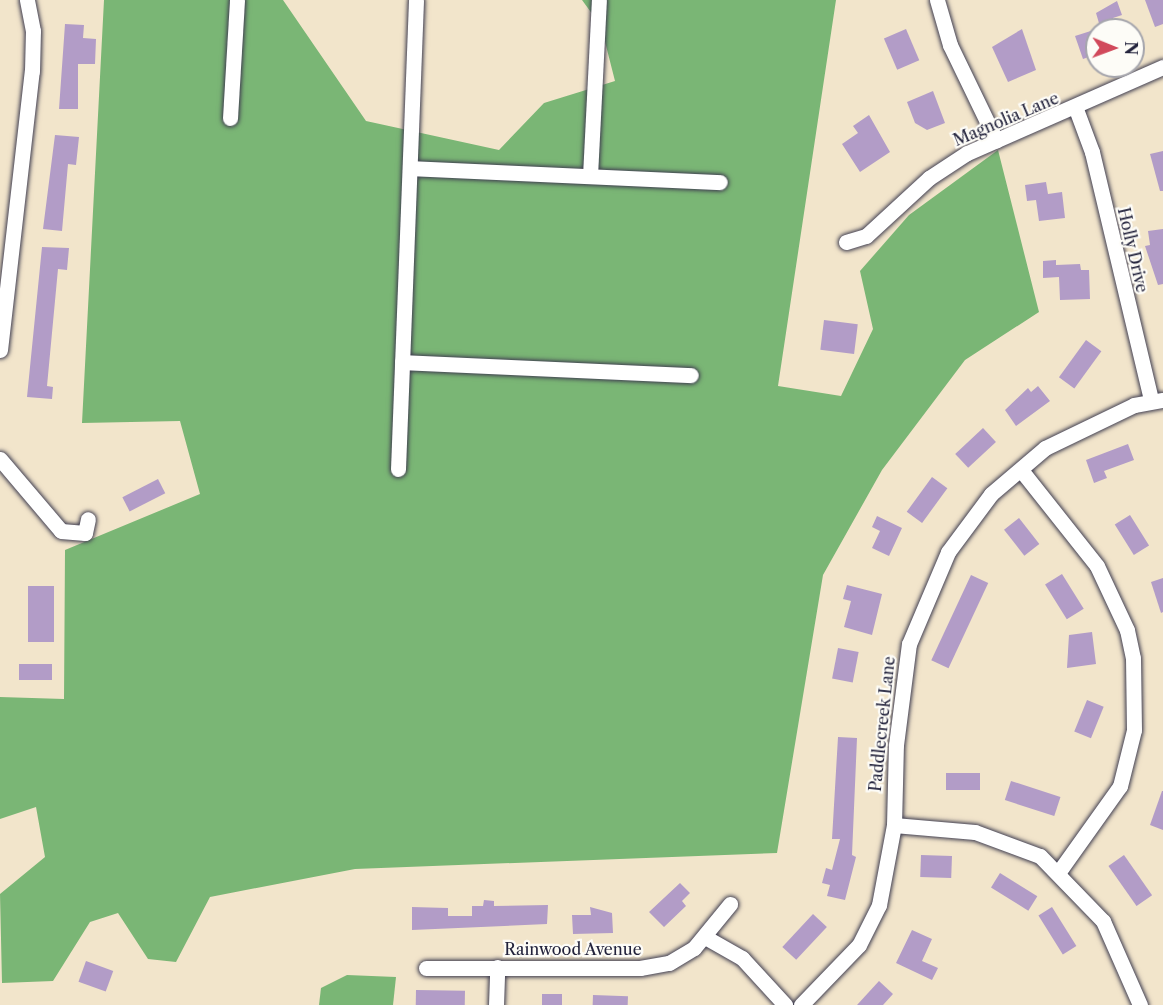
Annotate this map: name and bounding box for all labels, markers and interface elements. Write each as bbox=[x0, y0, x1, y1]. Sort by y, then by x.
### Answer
north arrow bbox=[1085, 18, 1145, 78]
text: N bbox=[1121, 41, 1141, 55]
street label: Magnolia Lane bbox=[950, 88, 1062, 150]
street label: Holly Drive bbox=[1114, 205, 1152, 295]
street label: Paddlecreek Lane bbox=[865, 655, 899, 793]
street label: Rainwood Avenue bbox=[504, 939, 642, 959]

